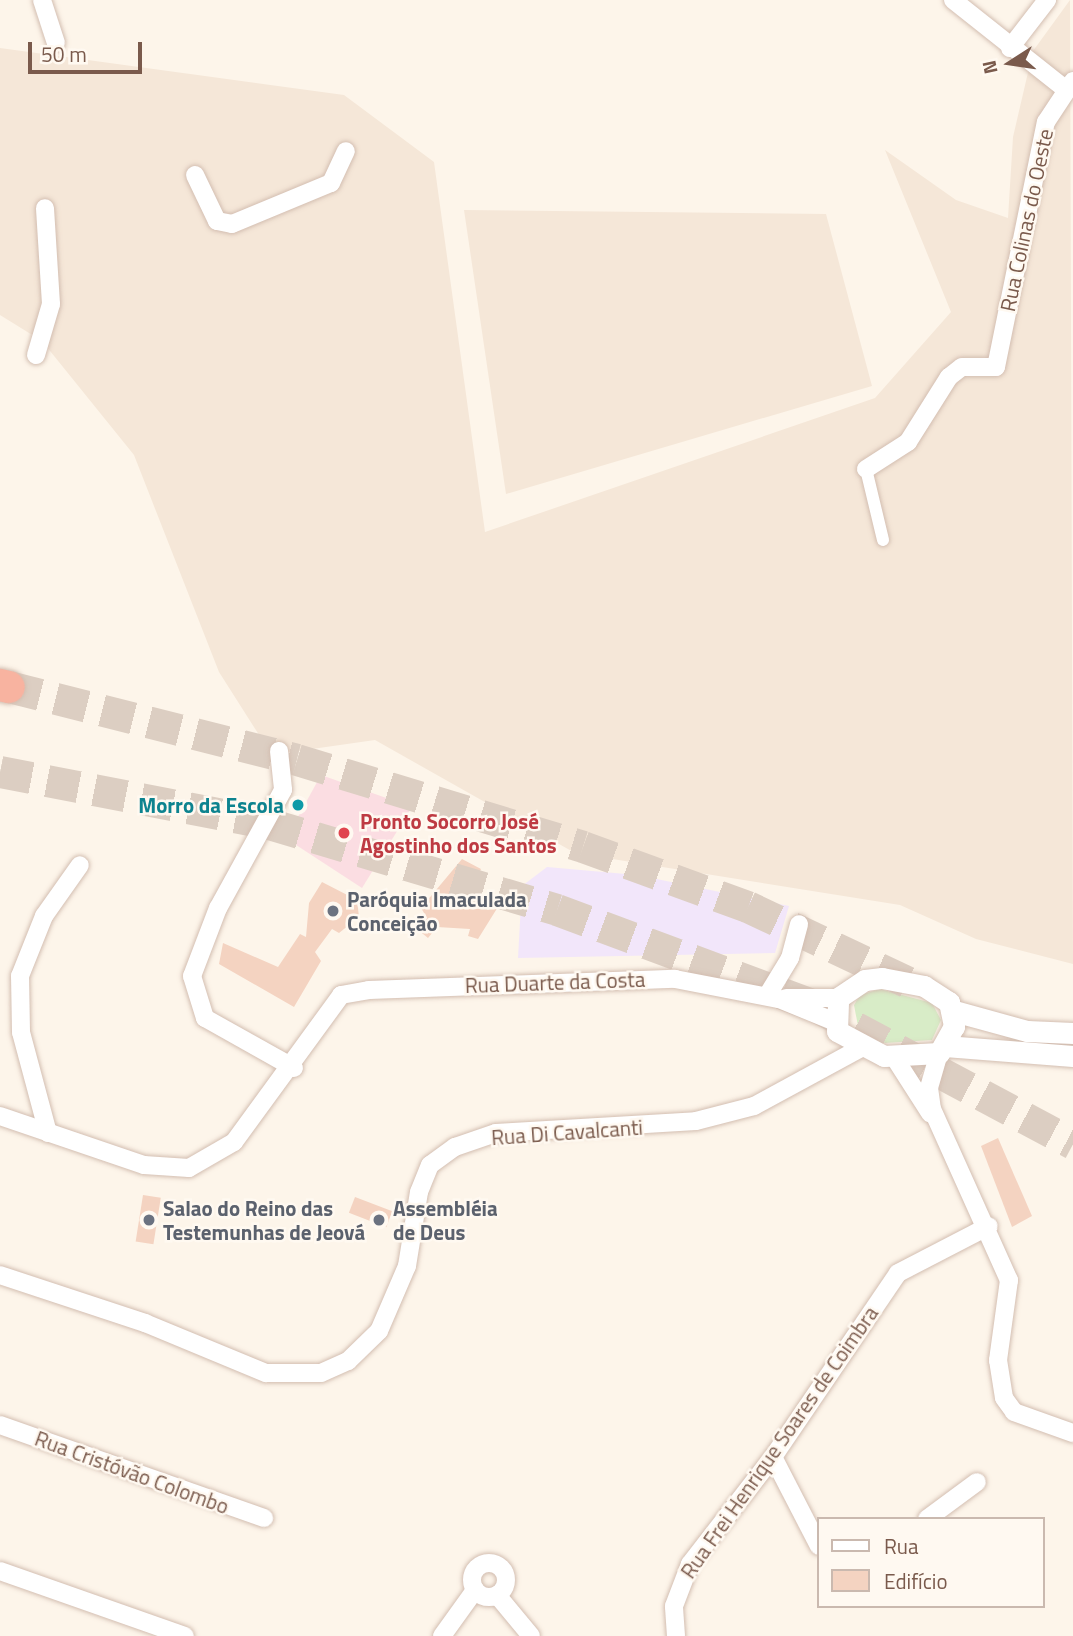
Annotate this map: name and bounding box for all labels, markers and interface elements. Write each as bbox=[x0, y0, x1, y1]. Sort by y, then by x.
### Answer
scale bar bbox=[32, 28, 145, 72]
north arrow bbox=[975, 28, 1045, 98]
text: 50 m bbox=[41, 38, 87, 70]
text: N bbox=[973, 58, 1005, 77]
street label: Rua Colinas do Oeste bbox=[994, 126, 1058, 314]
place label: Morro da Escola bbox=[138, 792, 284, 818]
marker: Morro da Escola bbox=[290, 797, 306, 813]
place label: Pronto Socorro José Agostinho dos Santos bbox=[360, 808, 557, 858]
marker: Pronto Socorro José Agostinho dos Santos bbox=[334, 823, 354, 843]
place label: Paróquia Imaculada Conceição bbox=[347, 886, 527, 936]
marker: Paróquia Imaculada Conceição bbox=[325, 903, 341, 919]
street label: Rua Duarte da Costa bbox=[464, 966, 646, 998]
street label: Rua Di Cavalcanti bbox=[490, 1114, 644, 1150]
place label: Salao do Reino das Testemunhas de Jeová bbox=[163, 1195, 365, 1245]
place label: Assembléia de Deus bbox=[393, 1195, 498, 1245]
marker: Salao do Reino das Testemunhas de Jeová bbox=[141, 1212, 157, 1228]
marker: Assembléia de Deus bbox=[371, 1212, 387, 1228]
street label: Rua Frei Henrique Soares de Coimbra bbox=[675, 1301, 883, 1583]
street label: Rua Cristóvão Colombo bbox=[32, 1425, 232, 1519]
legend bbox=[818, 1517, 1045, 1608]
text: Rua bbox=[884, 1530, 919, 1562]
text: Edifício bbox=[884, 1565, 948, 1597]

